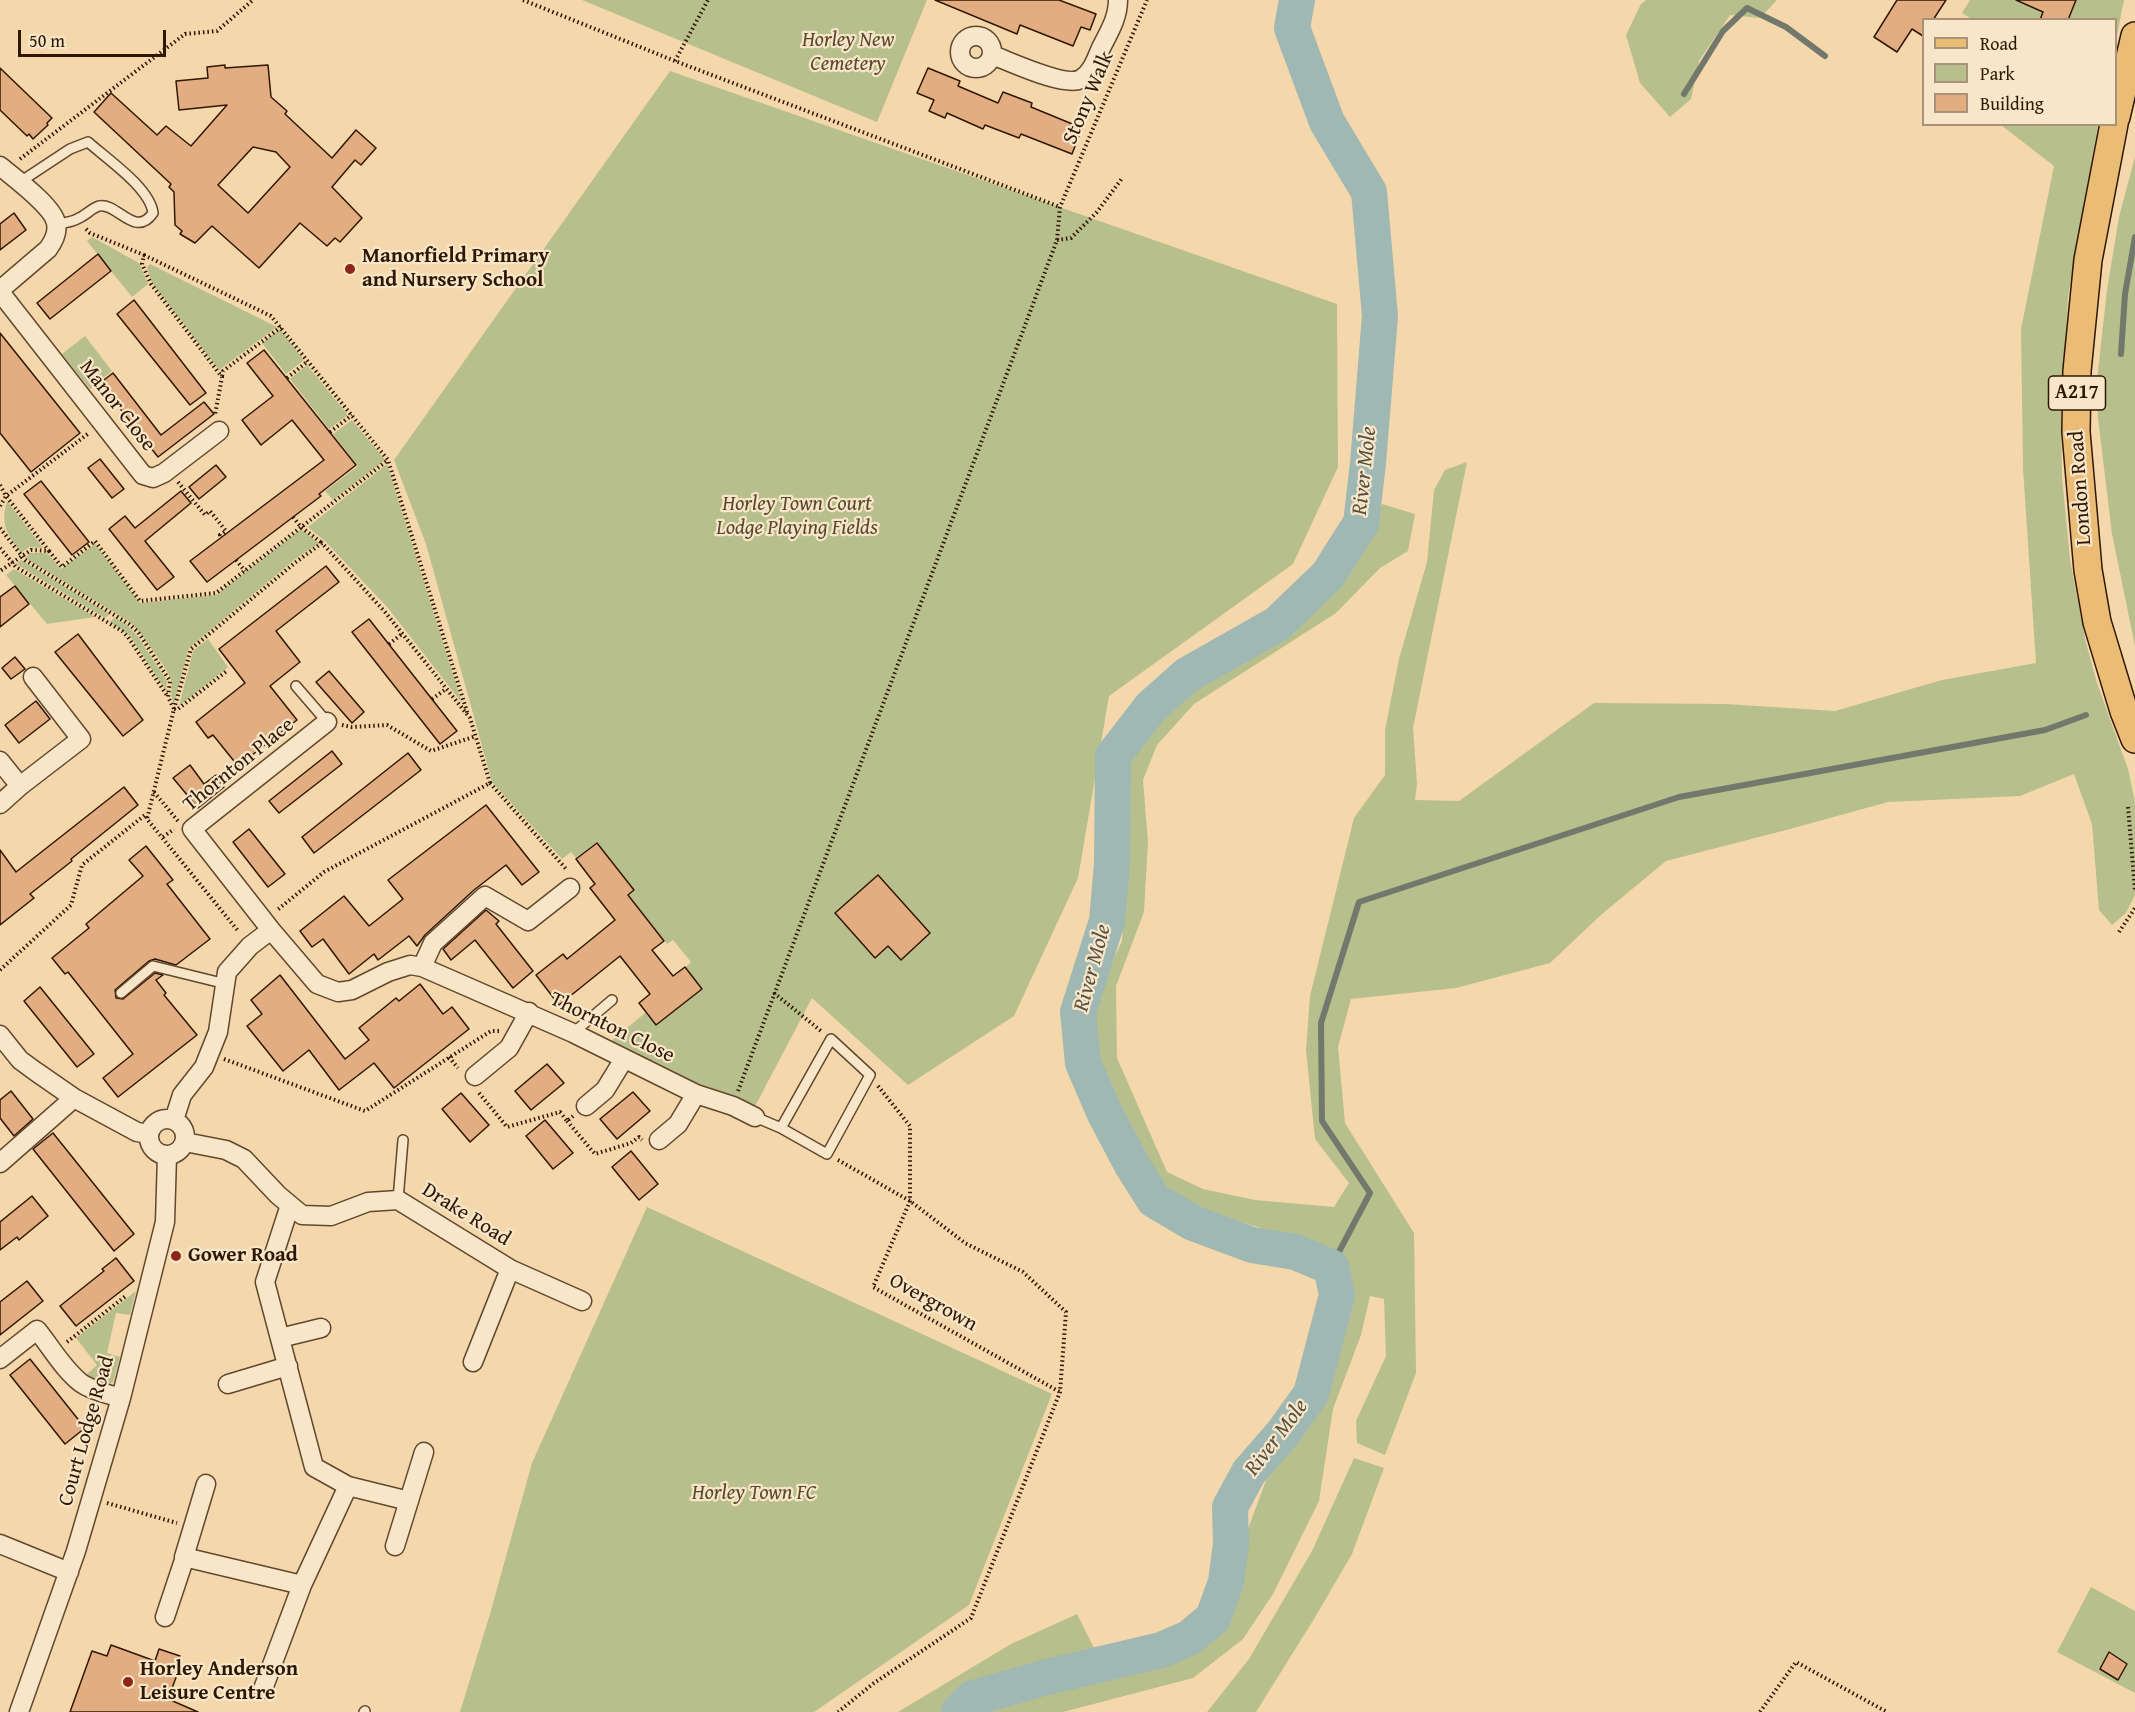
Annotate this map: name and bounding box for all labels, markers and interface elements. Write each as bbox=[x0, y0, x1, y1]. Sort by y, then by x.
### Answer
scale bar bbox=[21, 18, 170, 56]
legend bbox=[1922, 18, 2117, 126]
text: 50 m bbox=[29, 27, 65, 54]
park label: Horley New Cemetery bbox=[802, 28, 894, 78]
text: Road bbox=[1980, 30, 2018, 57]
street label: Stony Walk bbox=[1058, 48, 1120, 148]
text: Park bbox=[1980, 60, 2015, 87]
text: Building bbox=[1980, 90, 2044, 117]
place label: Manorfield Primary and Nursery School bbox=[362, 244, 549, 294]
marker: Manorfield Primary and Nursery School bbox=[343, 262, 357, 276]
street label: Manor Close bbox=[73, 355, 161, 457]
road number: A217 bbox=[2048, 376, 2106, 410]
water label: River Mole bbox=[1347, 425, 1383, 517]
street label: London Road bbox=[2064, 430, 2098, 546]
park label: Horley Town Court Lodge Playing Fields bbox=[716, 492, 878, 542]
street label: Thornton Place bbox=[178, 713, 300, 817]
water label: River Mole bbox=[1069, 922, 1117, 1014]
street label: Thornton Close bbox=[546, 987, 678, 1069]
street label: Drake Road bbox=[417, 1178, 515, 1252]
place label: Gower Road bbox=[188, 1243, 298, 1269]
marker: Gower Road bbox=[169, 1249, 183, 1263]
street label: Overgrown bbox=[884, 1268, 982, 1338]
street label: Court Lodge Road bbox=[53, 1353, 121, 1509]
water label: River Mole bbox=[1240, 1395, 1314, 1481]
park label: Horley Town FC bbox=[692, 1481, 816, 1507]
place label: Horley Anderson Leisure Centre bbox=[140, 1657, 298, 1707]
marker: Horley Anderson Leisure Centre bbox=[121, 1675, 135, 1689]

